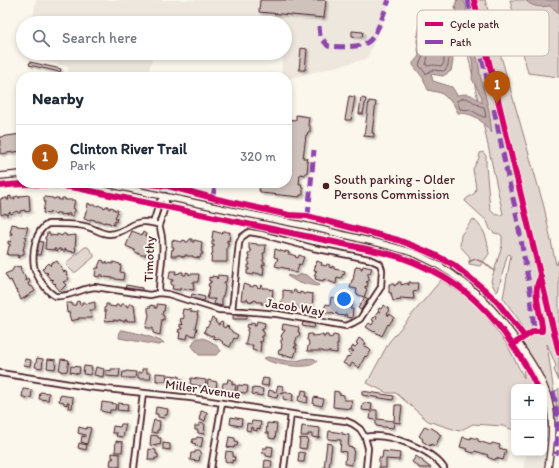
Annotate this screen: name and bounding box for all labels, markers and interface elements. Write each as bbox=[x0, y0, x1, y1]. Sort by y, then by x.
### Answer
legend bbox=[417, 10, 549, 56]
search box bbox=[16, 16, 292, 60]
text: Cycle path bbox=[450, 18, 499, 31]
icon: search bbox=[30, 27, 52, 49]
text: Search here bbox=[62, 29, 137, 47]
text: Path bbox=[450, 36, 472, 49]
pin: 1 bbox=[484, 71, 510, 104]
text: Nearby bbox=[32, 88, 84, 108]
text: Clinton River Trail bbox=[70, 140, 187, 158]
text: 1 bbox=[42, 149, 48, 164]
text: 320 m bbox=[240, 149, 276, 164]
text: Park bbox=[70, 158, 96, 173]
place label: South parking - Older Persons Commission bbox=[334, 172, 456, 202]
marker: South parking - Older Persons Commission bbox=[321, 181, 331, 191]
street label: Timothy bbox=[141, 236, 157, 282]
your location bbox=[334, 289, 354, 309]
street label: Jacob Way bbox=[265, 295, 325, 319]
street label: Miller Avenue bbox=[164, 376, 242, 402]
map controls bbox=[511, 384, 547, 456]
button: + bbox=[511, 384, 547, 420]
button: − bbox=[511, 420, 547, 456]

